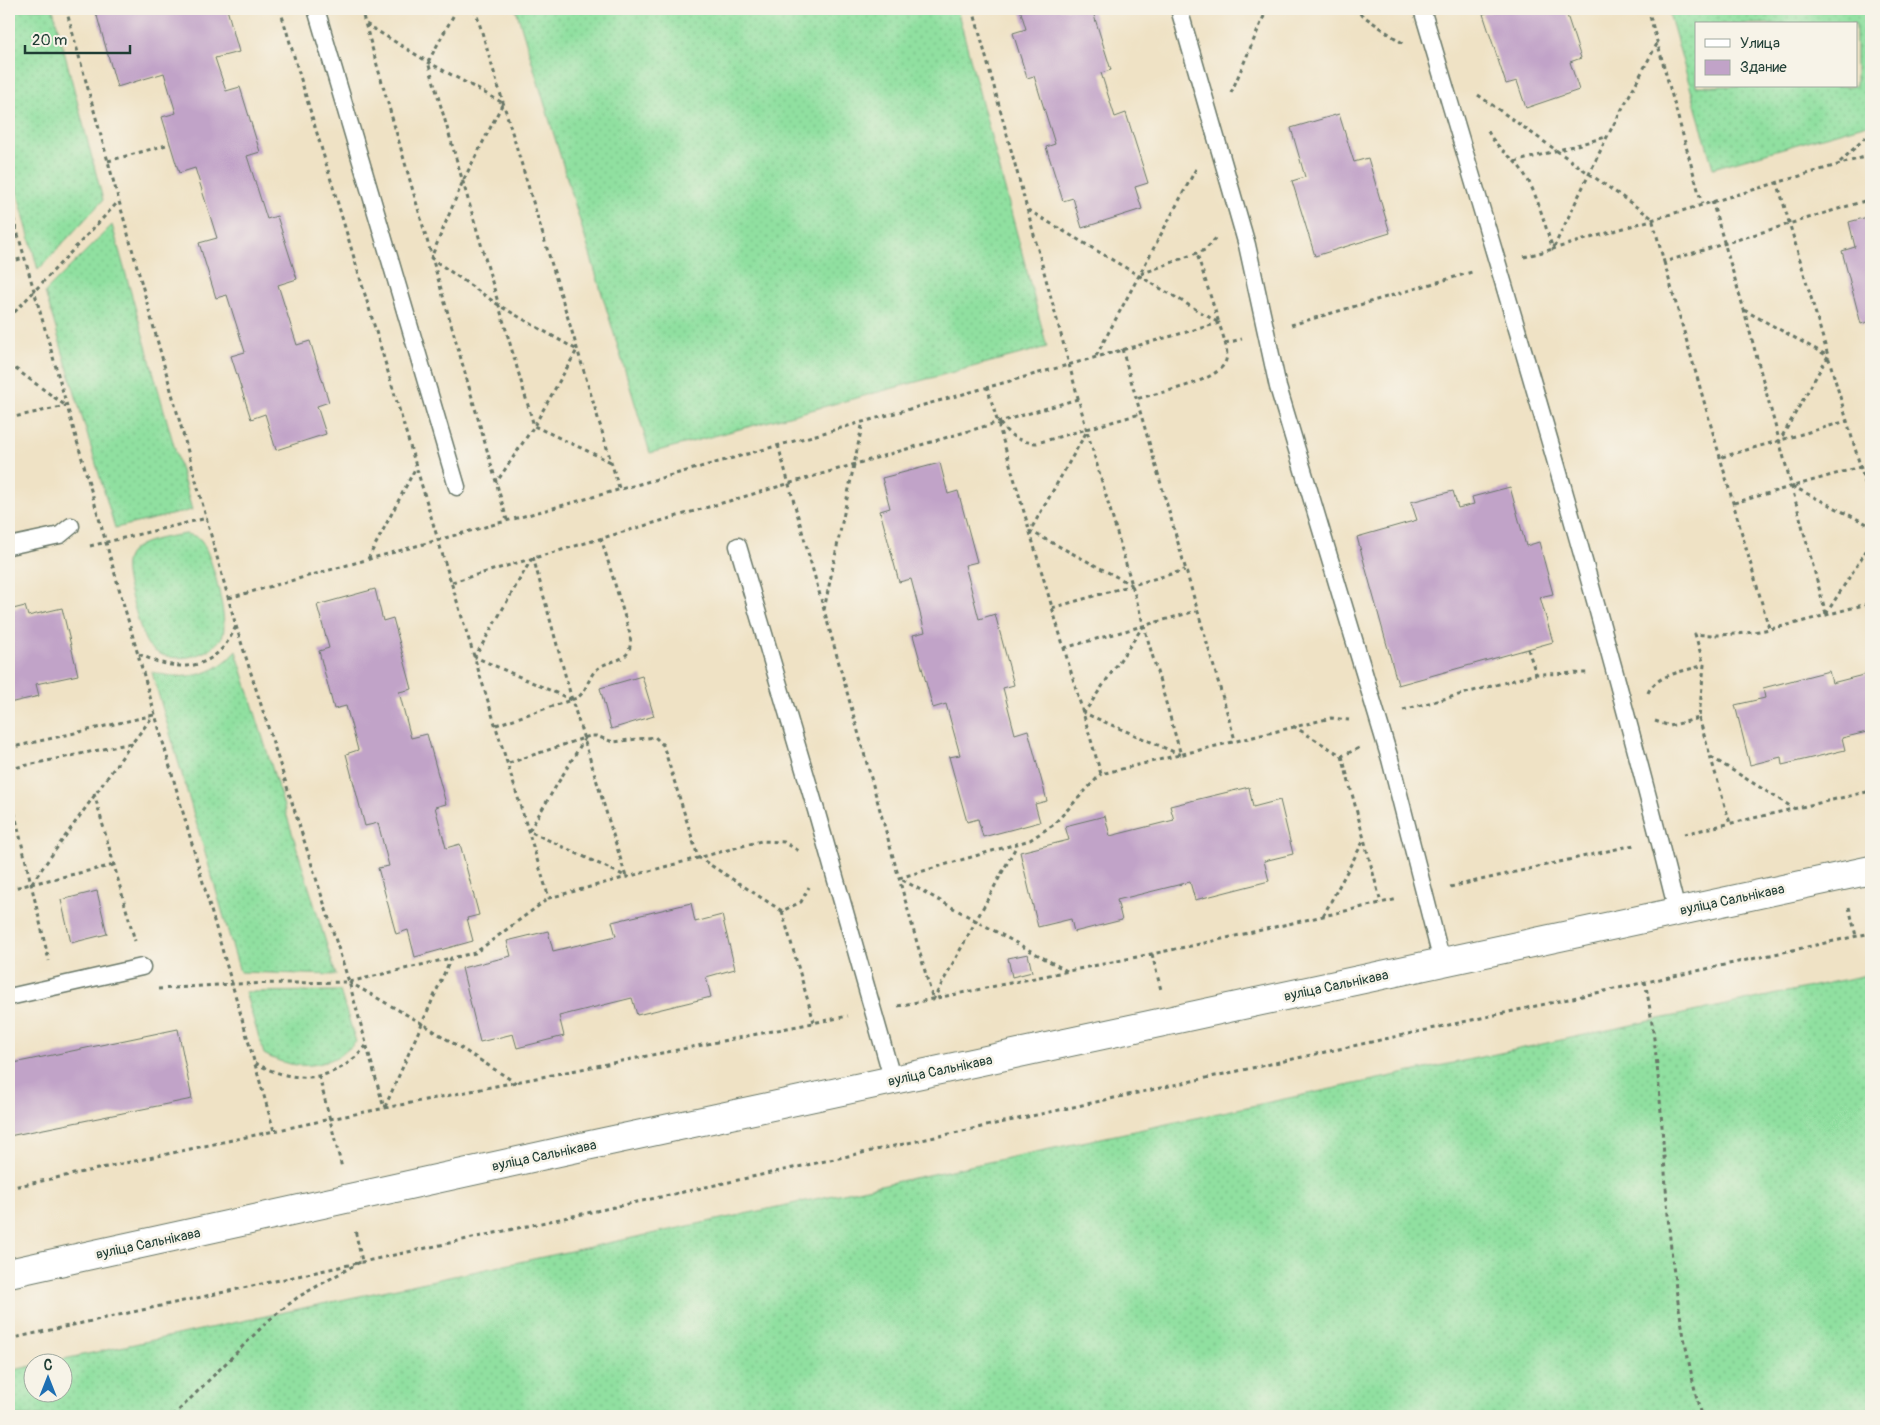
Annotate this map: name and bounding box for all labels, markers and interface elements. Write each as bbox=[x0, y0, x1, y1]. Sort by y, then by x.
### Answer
scale bar bbox=[25, 22, 130, 54]
legend bbox=[1695, 22, 1858, 88]
text: 20 m bbox=[32, 31, 67, 50]
text: Улица bbox=[1740, 34, 1780, 53]
text: Здание bbox=[1740, 58, 1787, 77]
street label: вуліца Сальнікава bbox=[1678, 880, 1786, 919]
street label: вуліца Сальнікава bbox=[1282, 966, 1390, 1005]
street label: вуліца Сальнікава bbox=[886, 1051, 994, 1090]
street label: вуліца Сальнікава bbox=[490, 1136, 598, 1175]
street label: вуліца Сальнікава bbox=[94, 1224, 202, 1263]
north arrow bbox=[22, 1352, 72, 1402]
text: С bbox=[44, 1357, 53, 1374]

